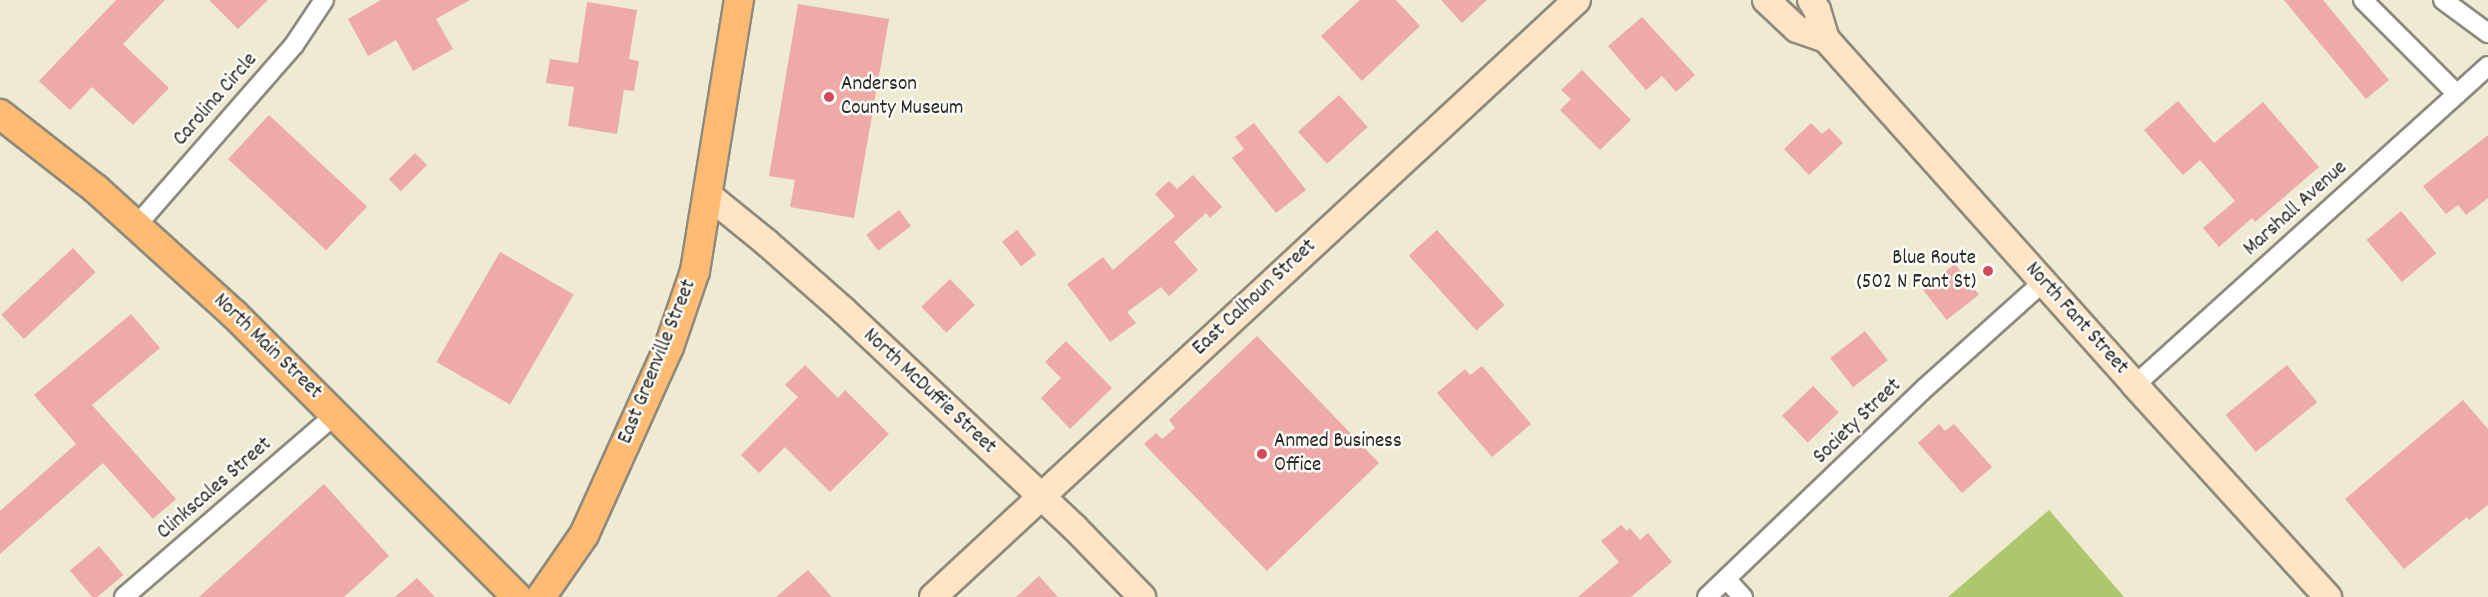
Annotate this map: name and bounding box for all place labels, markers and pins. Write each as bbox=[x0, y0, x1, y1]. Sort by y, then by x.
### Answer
place label: Anderson County Museum bbox=[841, 72, 963, 122]
marker: Anderson County Museum bbox=[822, 90, 836, 104]
place label: Blue Route (502 N Fant St) bbox=[1857, 246, 1976, 296]
marker: Blue Route (502 N Fant St) bbox=[1981, 264, 1995, 278]
place label: Anmed Business Office bbox=[1274, 429, 1402, 479]
marker: Anmed Business Office bbox=[1255, 447, 1269, 461]

